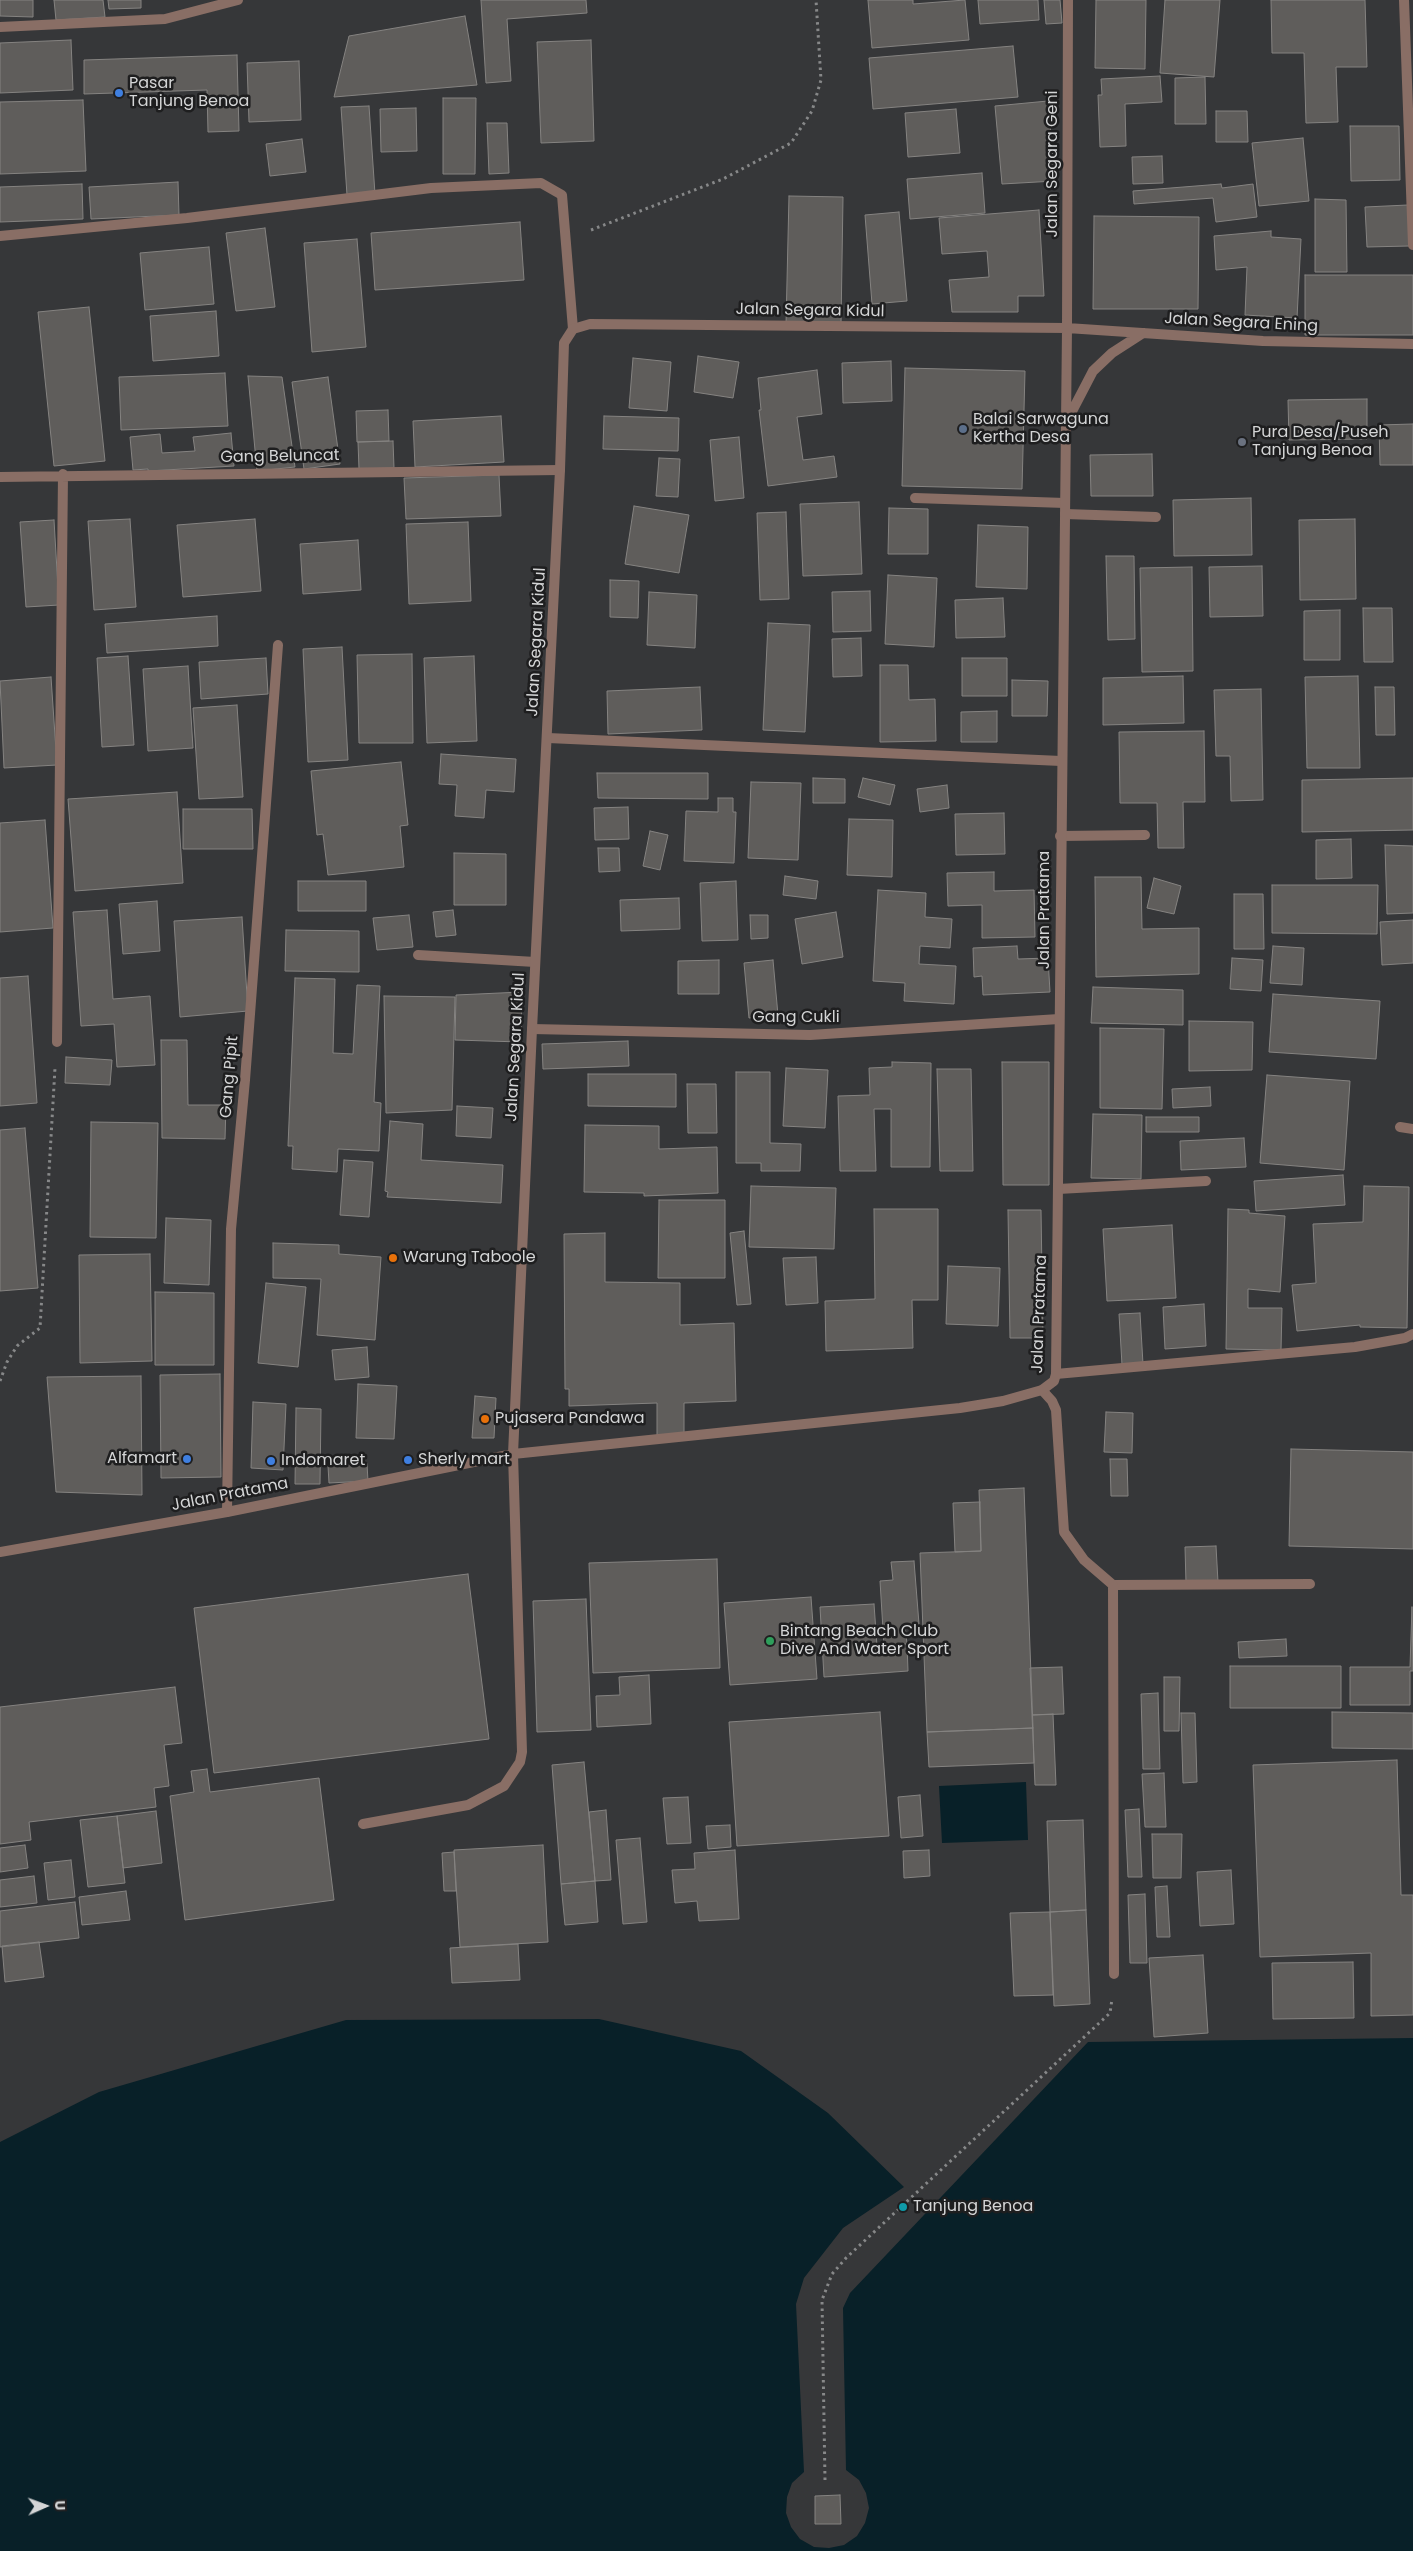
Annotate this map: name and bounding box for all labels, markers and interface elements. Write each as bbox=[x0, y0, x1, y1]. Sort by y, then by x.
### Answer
place label: Pasar Tanjung Benoa bbox=[129, 74, 249, 112]
marker: Pasar Tanjung Benoa bbox=[113, 87, 125, 99]
street label: Jalan Segara Geni bbox=[1043, 90, 1063, 238]
street label: Jalan Segara Kidul bbox=[735, 300, 885, 322]
street label: Jalan Segara Ening bbox=[1164, 309, 1318, 337]
place label: Balai Sarwaguna Kertha Desa bbox=[973, 410, 1109, 448]
marker: Balai Sarwaguna Kertha Desa bbox=[957, 423, 969, 435]
place label: Pura Desa/Puseh Tanjung Benoa bbox=[1252, 423, 1389, 461]
marker: Pura Desa/Puseh Tanjung Benoa bbox=[1236, 436, 1248, 448]
street label: Gang Beluncat bbox=[220, 446, 340, 468]
street label: Jalan Segara Kidul bbox=[524, 567, 550, 717]
street label: Jalan Pratama bbox=[1035, 851, 1055, 969]
street label: Jalan Segara Kidul bbox=[503, 972, 529, 1122]
street label: Gang Cukli bbox=[752, 1008, 840, 1028]
street label: Gang Pipit bbox=[217, 1035, 243, 1119]
place label: Warung Taboole bbox=[403, 1248, 536, 1268]
marker: Warung Taboole bbox=[387, 1252, 399, 1264]
street label: Jalan Pratama bbox=[1028, 1254, 1052, 1374]
place label: Pujasera Pandawa bbox=[495, 1409, 645, 1429]
marker: Pujasera Pandawa bbox=[479, 1413, 491, 1425]
place label: Alfamart bbox=[107, 1449, 177, 1469]
place label: Sherly mart bbox=[418, 1450, 510, 1470]
place label: Indomaret bbox=[281, 1451, 365, 1471]
marker: Alfamart bbox=[181, 1453, 193, 1465]
marker: Sherly mart bbox=[402, 1454, 414, 1466]
marker: Indomaret bbox=[265, 1455, 277, 1467]
street label: Jalan Pratama bbox=[170, 1474, 290, 1516]
place label: Bintang Beach Club Dive And Water Sport bbox=[780, 1622, 949, 1660]
marker: Bintang Beach Club Dive And Water Sport bbox=[764, 1635, 776, 1647]
place label: Tanjung Benoa bbox=[913, 2197, 1033, 2217]
marker: Tanjung Benoa bbox=[897, 2201, 909, 2213]
north arrow bbox=[20, 2481, 70, 2531]
text: U bbox=[50, 2500, 70, 2511]

